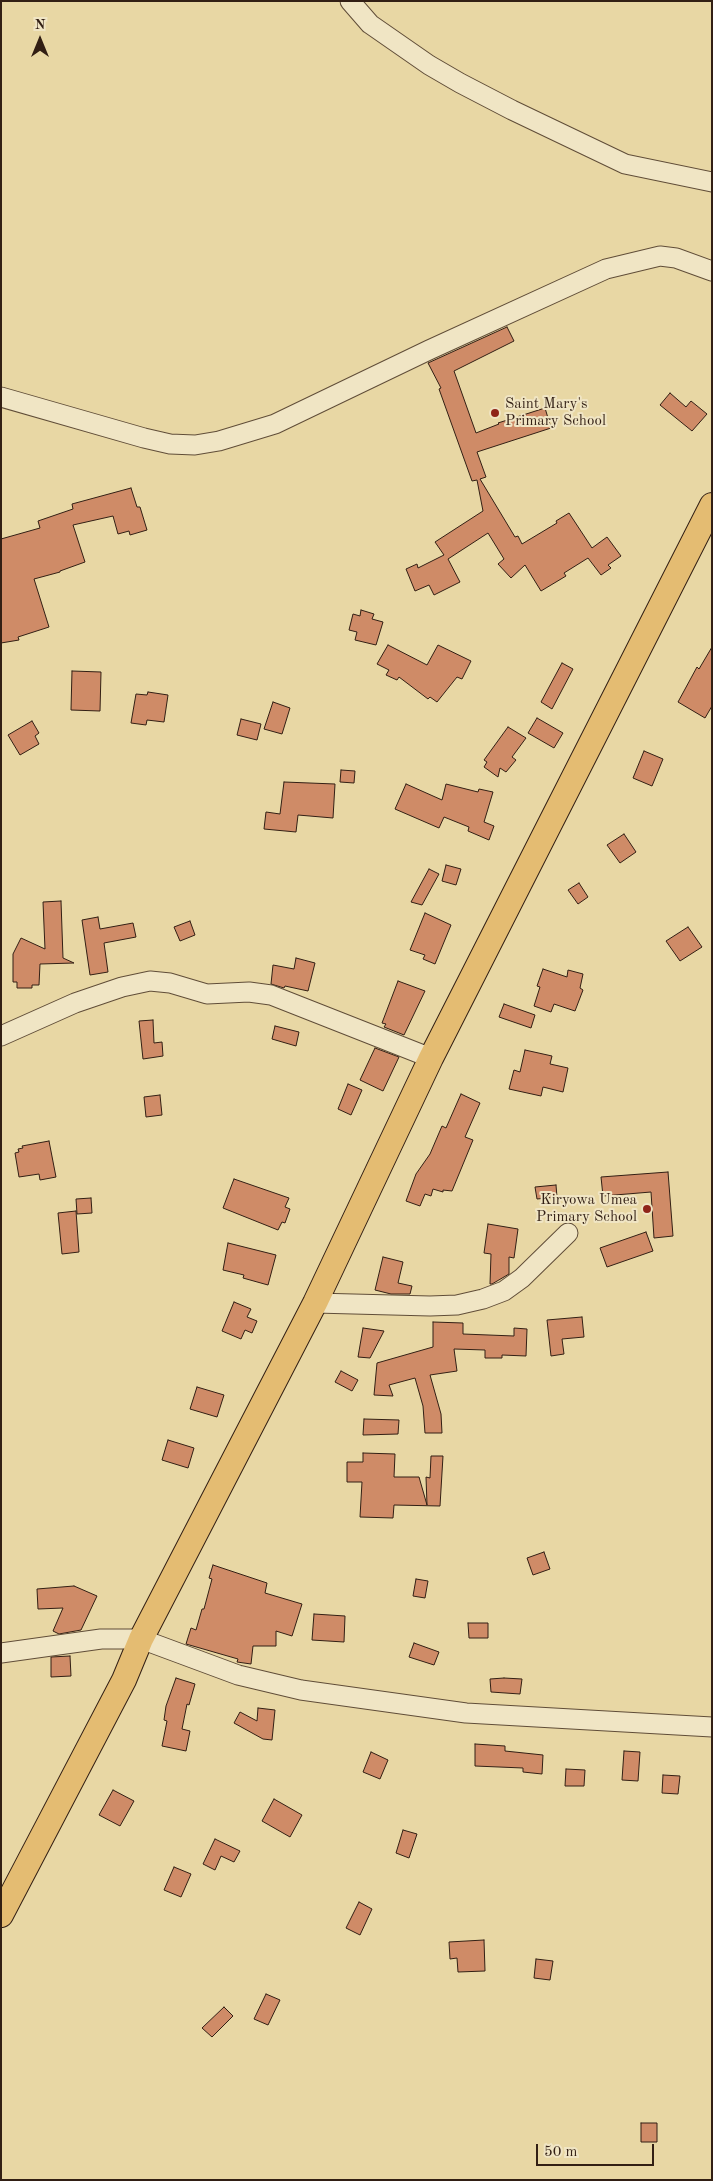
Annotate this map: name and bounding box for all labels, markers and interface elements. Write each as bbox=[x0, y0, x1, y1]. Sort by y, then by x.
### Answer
north arrow bbox=[15, 15, 65, 65]
text: N bbox=[35, 18, 45, 32]
place label: Saint Mary's Primary School bbox=[505, 395, 606, 430]
marker: Saint Mary's Primary School bbox=[489, 407, 501, 419]
place label: Kiryowa Umea Primary School bbox=[536, 1191, 637, 1226]
marker: Kiryowa Umea Primary School bbox=[641, 1203, 653, 1215]
scale bar bbox=[538, 2134, 656, 2166]
text: 50 m bbox=[544, 2145, 578, 2160]

